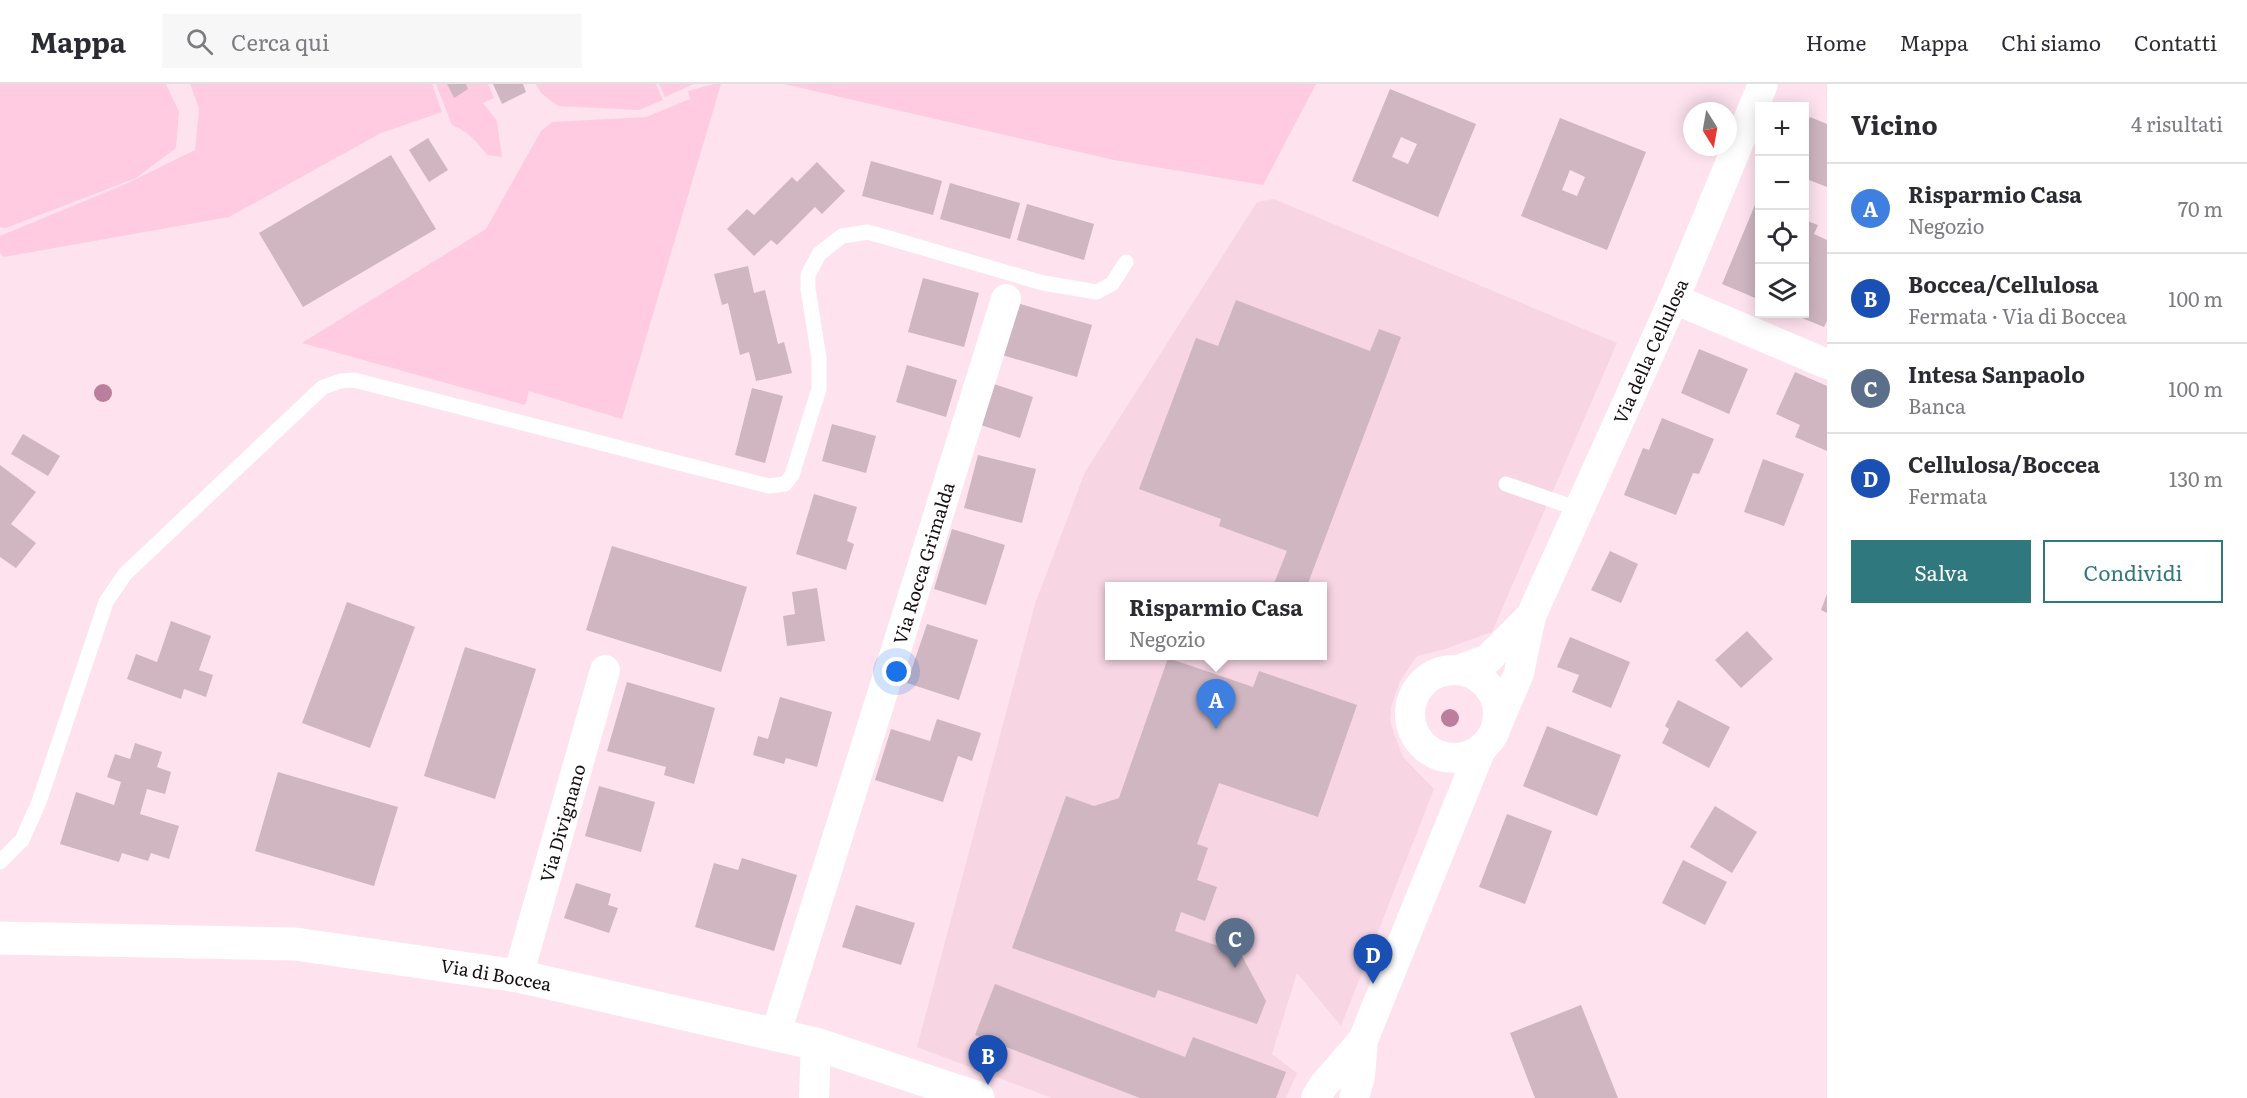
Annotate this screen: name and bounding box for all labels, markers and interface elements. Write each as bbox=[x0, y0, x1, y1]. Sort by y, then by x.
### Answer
search box bbox=[162, 14, 582, 68]
text: Mappa bbox=[30, 20, 126, 62]
icon: search bbox=[183, 25, 216, 58]
text: Cerca qui bbox=[231, 25, 329, 58]
text: Home bbox=[1806, 26, 1867, 57]
text: Mappa bbox=[1900, 26, 1968, 57]
text: Chi siamo bbox=[2001, 26, 2101, 57]
text: Contatti bbox=[2134, 26, 2217, 57]
north arrow bbox=[1683, 102, 1737, 156]
map controls bbox=[1755, 102, 1809, 318]
button: + bbox=[1755, 102, 1809, 156]
text: Vicino bbox=[1851, 104, 1938, 143]
text: 4 risultati bbox=[2131, 108, 2223, 138]
button: − bbox=[1755, 156, 1809, 210]
text: Risparmio Casa bbox=[1908, 177, 2082, 210]
text: A bbox=[1863, 193, 1878, 223]
text: 70 m bbox=[2178, 193, 2223, 223]
button: locate bbox=[1755, 210, 1809, 264]
text: Negozio bbox=[1908, 210, 1985, 240]
button: layers bbox=[1755, 264, 1809, 318]
text: Boccea/Cellulosa bbox=[1908, 267, 2099, 300]
street label: Via della Cellulosa bbox=[1606, 274, 1694, 428]
text: B bbox=[1864, 283, 1877, 313]
text: 100 m bbox=[2168, 283, 2223, 313]
text: Fermata · Via di Boccea bbox=[1908, 300, 2127, 330]
text: Intesa Sanpaolo bbox=[1908, 357, 2085, 390]
text: C bbox=[1863, 373, 1878, 403]
text: 100 m bbox=[2168, 373, 2223, 403]
text: Banca bbox=[1908, 390, 1966, 420]
text: Cellulosa/Boccea bbox=[1908, 447, 2100, 480]
text: D bbox=[1863, 463, 1878, 493]
text: 130 m bbox=[2169, 463, 2223, 493]
street label: Via Rocca Grimalda bbox=[885, 478, 961, 647]
text: Fermata bbox=[1908, 480, 1987, 510]
button: Salva bbox=[1851, 540, 2031, 603]
button: Condividi bbox=[2043, 540, 2223, 603]
popup bbox=[1105, 582, 1327, 660]
text: Risparmio Casa bbox=[1129, 590, 1303, 623]
text: Negozio bbox=[1129, 623, 1206, 653]
your location bbox=[882, 657, 911, 686]
pin: A bbox=[1196, 680, 1236, 729]
street label: Via Divignano bbox=[532, 761, 592, 885]
pin: C bbox=[1216, 918, 1254, 968]
pin: D bbox=[1354, 934, 1392, 984]
street label: Via di Boccea bbox=[438, 951, 554, 997]
pin: B bbox=[968, 1036, 1008, 1085]

